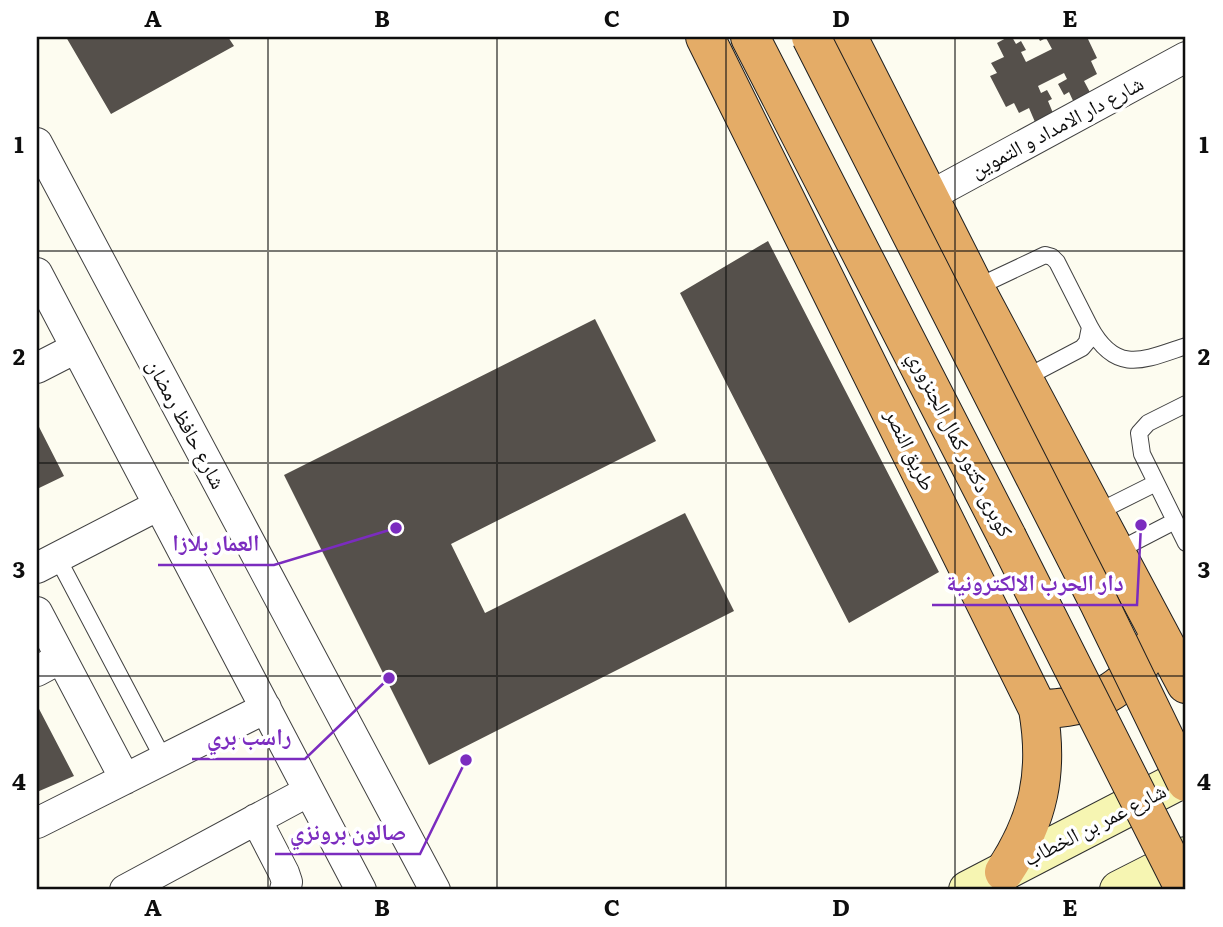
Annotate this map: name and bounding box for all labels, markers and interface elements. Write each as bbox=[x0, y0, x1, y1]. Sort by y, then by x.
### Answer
text: A bbox=[144, 0, 162, 34]
text: B bbox=[374, 0, 390, 34]
text: C bbox=[604, 0, 620, 34]
text: D bbox=[832, 0, 850, 34]
text: E bbox=[1062, 0, 1078, 34]
street label: شارع دار الامداد و التموين bbox=[964, 66, 1148, 184]
text: 1 bbox=[14, 126, 24, 160]
text: 1 bbox=[1199, 126, 1209, 160]
text: 2 bbox=[13, 338, 25, 372]
text: 2 bbox=[1198, 338, 1210, 372]
street label: كوبرى دكتور كمال الجنزوري bbox=[899, 344, 1023, 543]
street label: شارع حافظ رمضان bbox=[141, 352, 236, 494]
street label: طريق النصر bbox=[879, 402, 945, 495]
callout: العمار بلازا bbox=[158, 521, 274, 565]
text: العمار بلازا bbox=[172, 524, 260, 558]
text: 3 bbox=[13, 551, 25, 585]
text: 3 bbox=[1198, 551, 1210, 585]
callout: دار الحرب الالكترونية bbox=[932, 561, 1137, 605]
text: دار الحرب الالكترونية bbox=[946, 564, 1124, 598]
callout: راسب بري bbox=[192, 715, 305, 759]
text: راسب بري bbox=[207, 718, 291, 756]
text: 4 bbox=[12, 763, 26, 797]
text: 4 bbox=[1197, 763, 1211, 797]
street label: شارع عمر بن الخطاب bbox=[1017, 773, 1171, 872]
callout: صالون برونزي bbox=[275, 810, 420, 854]
text: صالون برونزي bbox=[290, 813, 406, 851]
text: A bbox=[144, 889, 162, 923]
text: B bbox=[374, 889, 390, 923]
text: C bbox=[604, 889, 620, 923]
text: D bbox=[832, 889, 850, 923]
text: E bbox=[1062, 889, 1078, 923]

